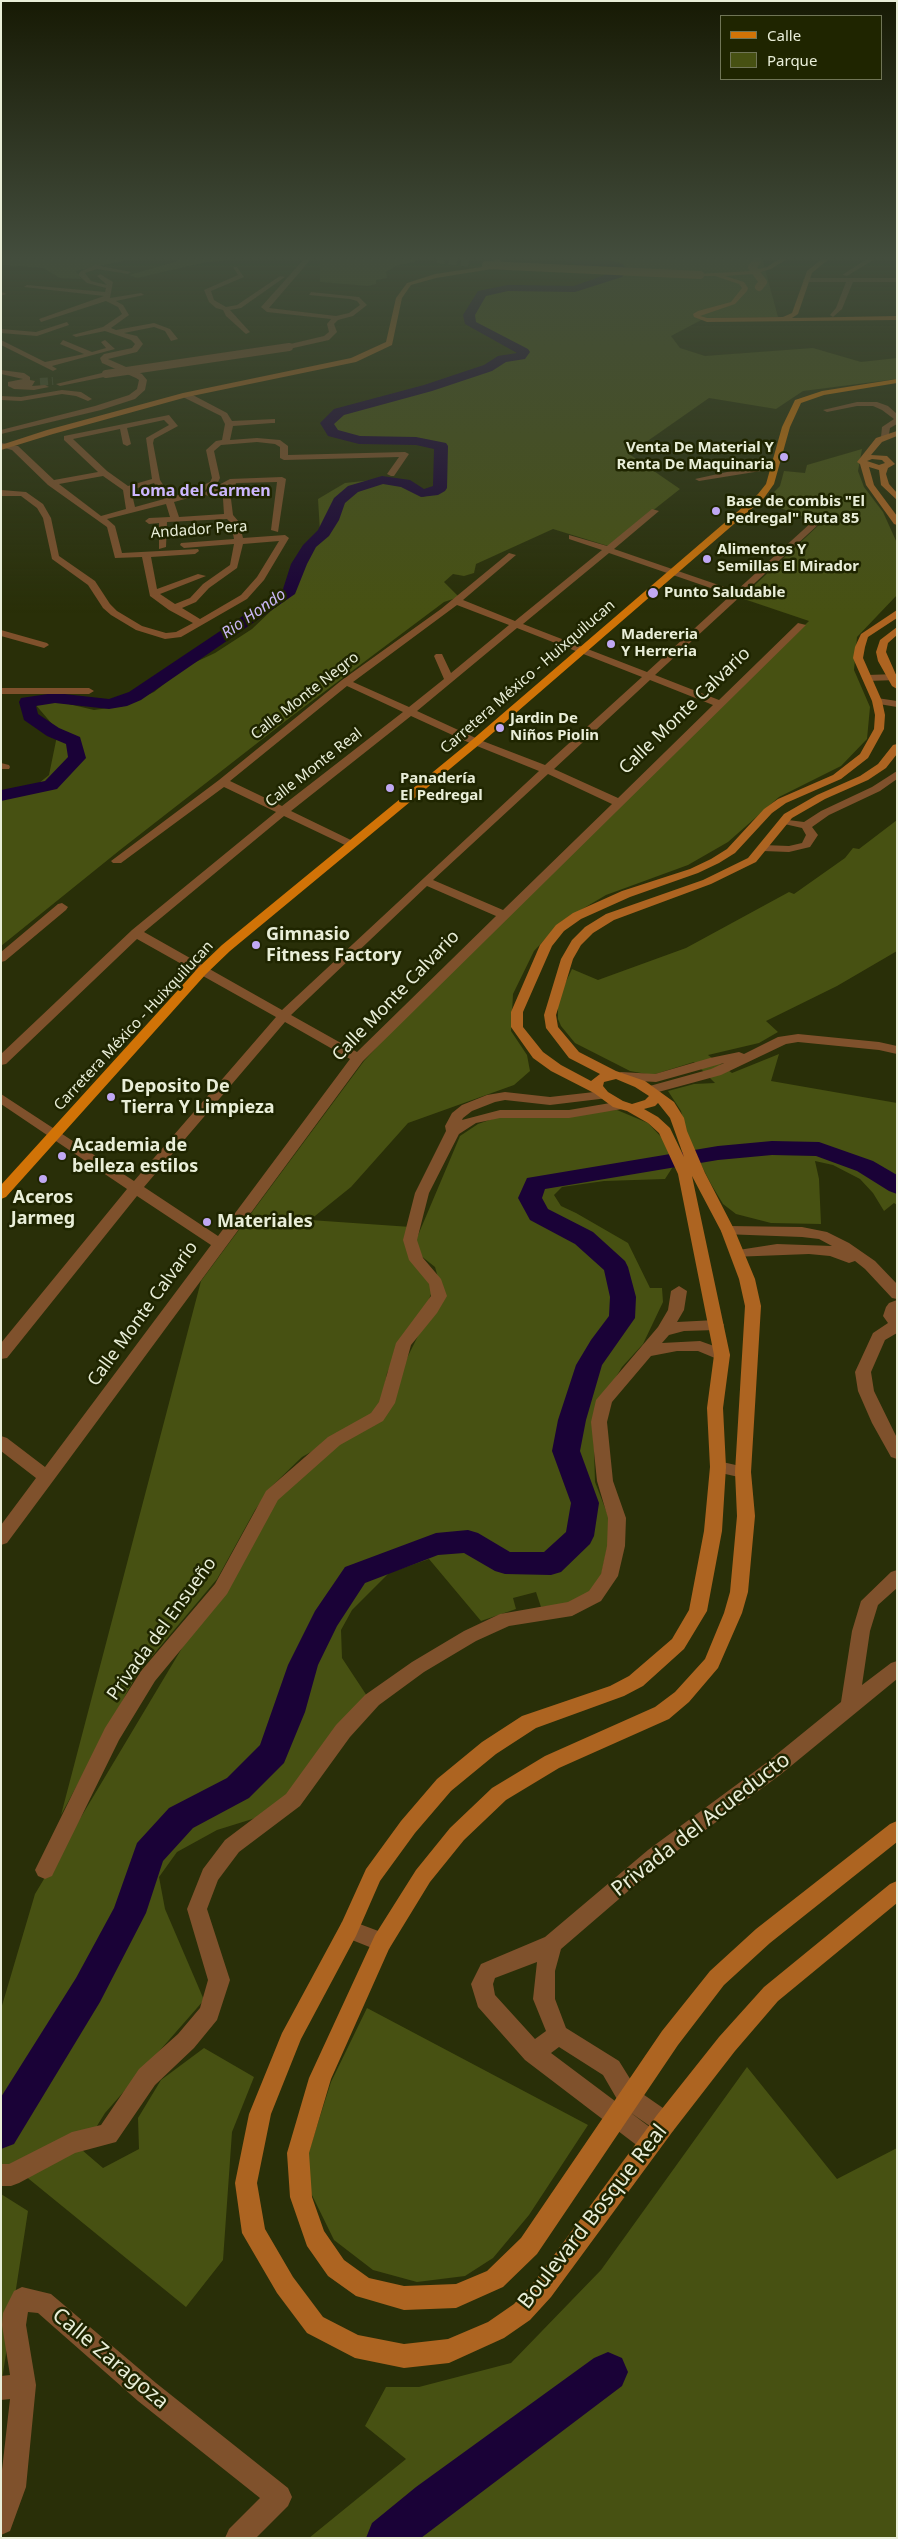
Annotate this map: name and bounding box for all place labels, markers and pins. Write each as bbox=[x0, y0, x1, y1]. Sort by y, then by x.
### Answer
place label: Venta De Material Y Renta De Maquinaria bbox=[616, 439, 774, 474]
marker: Venta De Material Y Renta De Maquinaria bbox=[778, 451, 790, 463]
place label: Base de combis "El Pedregal" Ruta 85 bbox=[726, 493, 865, 528]
marker: Base de combis "El Pedregal" Ruta 85 bbox=[710, 505, 722, 517]
place label: Alimentos Y Semillas El Mirador bbox=[717, 541, 859, 576]
marker: Alimentos Y Semillas El Mirador bbox=[701, 553, 713, 565]
place label: Punto Saludable bbox=[664, 584, 785, 602]
marker: Punto Saludable bbox=[646, 586, 660, 600]
place label: Madereria Y Herreria bbox=[621, 626, 698, 661]
marker: Madereria Y Herreria bbox=[605, 638, 617, 650]
place label: Jardin De Niños Piolin bbox=[510, 710, 599, 745]
marker: Jardin De Niños Piolin bbox=[494, 722, 506, 734]
place label: Panadería El Pedregal bbox=[400, 770, 483, 805]
marker: Panadería El Pedregal bbox=[384, 782, 396, 794]
place label: Gimnasio Fitness Factory bbox=[266, 924, 402, 966]
marker: Gimnasio Fitness Factory bbox=[250, 939, 262, 951]
place label: Deposito De Tierra Y Limpieza bbox=[121, 1076, 275, 1118]
marker: Deposito De Tierra Y Limpieza bbox=[105, 1091, 117, 1103]
place label: Academia de belleza estilos bbox=[72, 1135, 198, 1178]
marker: Academia de belleza estilos bbox=[56, 1150, 68, 1162]
marker: Aceros Jarmeg bbox=[37, 1173, 49, 1185]
place label: Aceros Jarmeg bbox=[11, 1187, 75, 1230]
place label: Materiales bbox=[217, 1211, 313, 1233]
marker: Materiales bbox=[201, 1216, 213, 1228]

